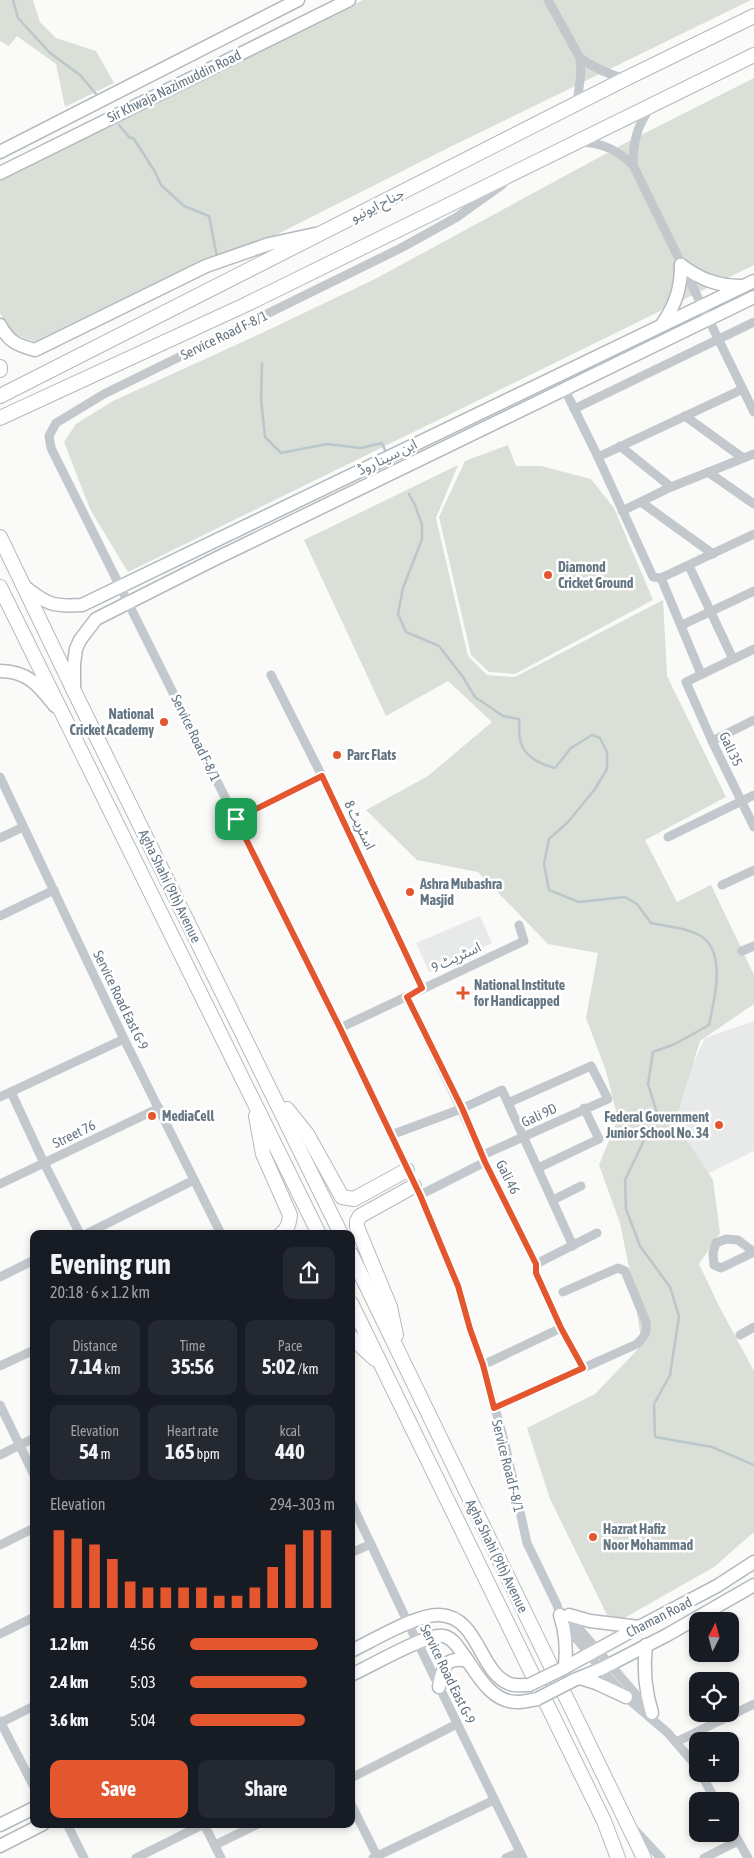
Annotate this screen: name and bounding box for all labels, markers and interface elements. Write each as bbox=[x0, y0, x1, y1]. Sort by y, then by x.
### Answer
street label: Sir Khwaja Nazimuddin Road bbox=[104, 47, 244, 125]
street label: جناح ایونیو bbox=[348, 185, 408, 228]
street label: Service Road F-8/1 bbox=[178, 307, 270, 363]
street label: ابن سینا روڈ bbox=[355, 436, 420, 479]
place label: Diamond Cricket Ground bbox=[558, 559, 634, 591]
marker: Diamond Cricket Ground bbox=[542, 569, 554, 581]
street label: Service Road F-8/1 bbox=[168, 692, 224, 784]
place label: National Cricket Academy bbox=[70, 706, 154, 738]
marker: National Cricket Academy bbox=[158, 716, 170, 728]
street label: Gali 35 bbox=[716, 729, 746, 769]
place label: Parc Flats bbox=[347, 747, 396, 763]
marker: Parc Flats bbox=[331, 749, 343, 761]
pin bbox=[215, 798, 257, 840]
street label: اسٹریٹ 8 bbox=[340, 798, 379, 853]
icon: arrive bbox=[222, 805, 250, 833]
street label: Agha Shahi (9th) Avenue bbox=[136, 827, 204, 945]
place label: Ashra Mubashra Masjid bbox=[419, 876, 503, 908]
marker: Ashra Mubashra Masjid bbox=[404, 886, 416, 898]
street label: اسٹریٹ 9 bbox=[429, 939, 484, 976]
street label: Service Road East G-9 bbox=[90, 948, 152, 1052]
place label: National Institute for Handicapped bbox=[473, 977, 565, 1009]
marker: National Institute for Handicapped bbox=[456, 986, 470, 1000]
street label: Gali 9D bbox=[519, 1100, 559, 1130]
place label: MediaCell bbox=[162, 1108, 214, 1124]
place label: Federal Government Junior School No. 34 bbox=[604, 1109, 709, 1141]
marker: MediaCell bbox=[146, 1110, 158, 1122]
street label: Street 76 bbox=[50, 1117, 98, 1151]
marker: Federal Government Junior School No. 34 bbox=[713, 1119, 725, 1131]
street label: Gali 46 bbox=[493, 1157, 523, 1197]
button: share bbox=[283, 1247, 335, 1299]
text: Evening run bbox=[50, 1248, 171, 1280]
text: 20:18 · 6 × 1.2 km bbox=[50, 1283, 150, 1301]
text: Distance bbox=[72, 1338, 117, 1354]
text: Time bbox=[180, 1338, 205, 1354]
text: Pace bbox=[278, 1338, 302, 1354]
text: 7.14 bbox=[69, 1354, 102, 1378]
text: 35:56 bbox=[171, 1354, 214, 1378]
text: 5:02 bbox=[262, 1354, 296, 1378]
text: km bbox=[102, 1361, 121, 1377]
text: /km bbox=[296, 1361, 318, 1377]
street label: Service Road F-8/1 bbox=[489, 1418, 527, 1514]
text: Elevation bbox=[71, 1423, 119, 1439]
text: Heart rate bbox=[167, 1423, 218, 1439]
text: kcal bbox=[280, 1423, 301, 1439]
text: 54 bbox=[79, 1439, 99, 1463]
text: 165 bbox=[165, 1439, 195, 1463]
text: 440 bbox=[275, 1439, 305, 1463]
text: m bbox=[99, 1446, 111, 1462]
text: bpm bbox=[195, 1446, 220, 1462]
text: Elevation bbox=[50, 1495, 105, 1513]
text: 294–303 m bbox=[270, 1495, 335, 1513]
street label: Agha Shahi (9th) Avenue bbox=[463, 1497, 531, 1615]
place label: Hazrat Hafiz Noor Mohammad bbox=[603, 1521, 693, 1553]
marker: Hazrat Hafiz Noor Mohammad bbox=[587, 1531, 599, 1543]
street label: Chaman Road bbox=[623, 1594, 695, 1640]
north arrow bbox=[689, 1612, 739, 1662]
map controls bbox=[689, 1612, 739, 1842]
street label: Service Road East G-9 bbox=[417, 1622, 479, 1726]
text: 1.2 km bbox=[50, 1635, 89, 1653]
text: 4:56 bbox=[130, 1635, 155, 1653]
button: locate bbox=[689, 1672, 739, 1722]
text: 2.4 km bbox=[50, 1673, 89, 1691]
text: 5:03 bbox=[130, 1673, 156, 1691]
text: 3.6 km bbox=[50, 1711, 89, 1729]
text: 5:04 bbox=[130, 1711, 156, 1729]
button: + bbox=[689, 1732, 739, 1782]
button: Save bbox=[50, 1760, 188, 1818]
button: Share bbox=[198, 1760, 335, 1818]
button: − bbox=[689, 1792, 739, 1842]

